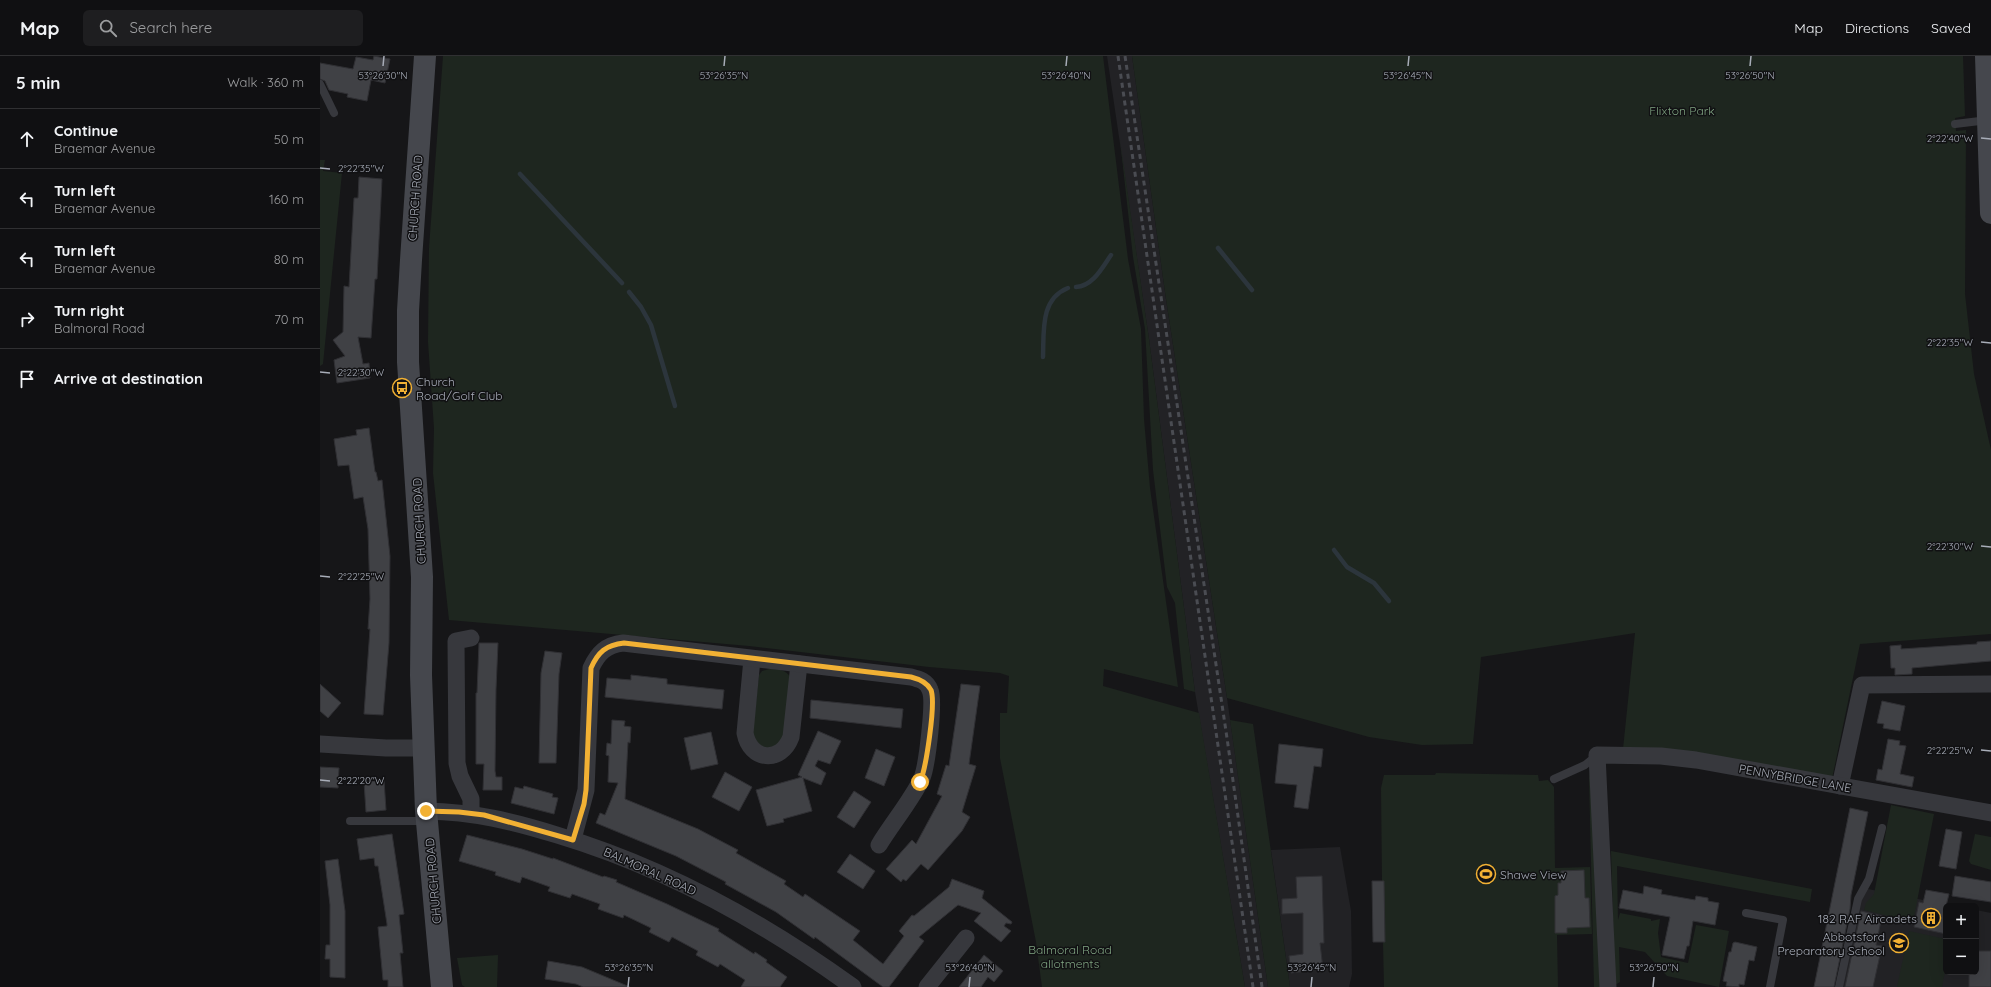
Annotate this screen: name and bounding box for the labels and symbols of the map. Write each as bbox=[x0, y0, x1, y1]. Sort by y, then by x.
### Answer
text: 53°26'30"N bbox=[358, 69, 408, 82]
text: 53°26'35"N bbox=[700, 69, 748, 82]
text: 53°26'40"N bbox=[1041, 69, 1091, 82]
text: 53°26'45"N bbox=[1384, 69, 1432, 82]
text: 53°26'50"N bbox=[1725, 69, 1775, 82]
park label: Flixton Park bbox=[1649, 103, 1715, 118]
text: 2°22'40"W bbox=[1927, 132, 1974, 145]
street label: CHURCH ROAD bbox=[405, 154, 426, 241]
text: 2°22'35"W bbox=[338, 162, 384, 175]
text: 2°22'35"W bbox=[1927, 336, 1973, 349]
text: 2°22'30"W bbox=[338, 366, 385, 379]
place label: Church Road/Golf Club bbox=[416, 374, 503, 403]
bus stop icon: Church Road/Golf Club bbox=[391, 377, 413, 399]
street label: CHURCH ROAD bbox=[409, 477, 429, 564]
text: 2°22'30"W bbox=[1927, 540, 1974, 553]
text: 2°22'25"W bbox=[338, 570, 385, 583]
text: 2°22'25"W bbox=[1927, 744, 1974, 757]
street label: PENNYBRIDGE LANE bbox=[1738, 761, 1852, 795]
route start bbox=[911, 773, 929, 791]
text: 2°22'20"W bbox=[338, 774, 385, 787]
route end bbox=[417, 802, 435, 820]
street label: CHURCH ROAD bbox=[422, 837, 444, 925]
street label: BALMORAL ROAD bbox=[601, 844, 699, 898]
sports icon: Shawe View bbox=[1475, 863, 1497, 885]
place label: Shawe View bbox=[1500, 867, 1566, 882]
building icon: 182 RAF Aircadets bbox=[1920, 907, 1942, 929]
place label: 182 RAF Aircadets bbox=[1818, 911, 1917, 926]
place label: Abbotsford Preparatory School bbox=[1777, 929, 1885, 958]
school or university icon: Abbotsford Preparatory School bbox=[1888, 932, 1910, 954]
park label: Balmoral Road allotments bbox=[1028, 942, 1112, 971]
text: 53°26'35"N bbox=[605, 961, 653, 974]
text: 53°26'40"N bbox=[945, 961, 995, 974]
text: 53°26'45"N bbox=[1288, 961, 1336, 974]
text: 53°26'50"N bbox=[1629, 961, 1679, 974]

